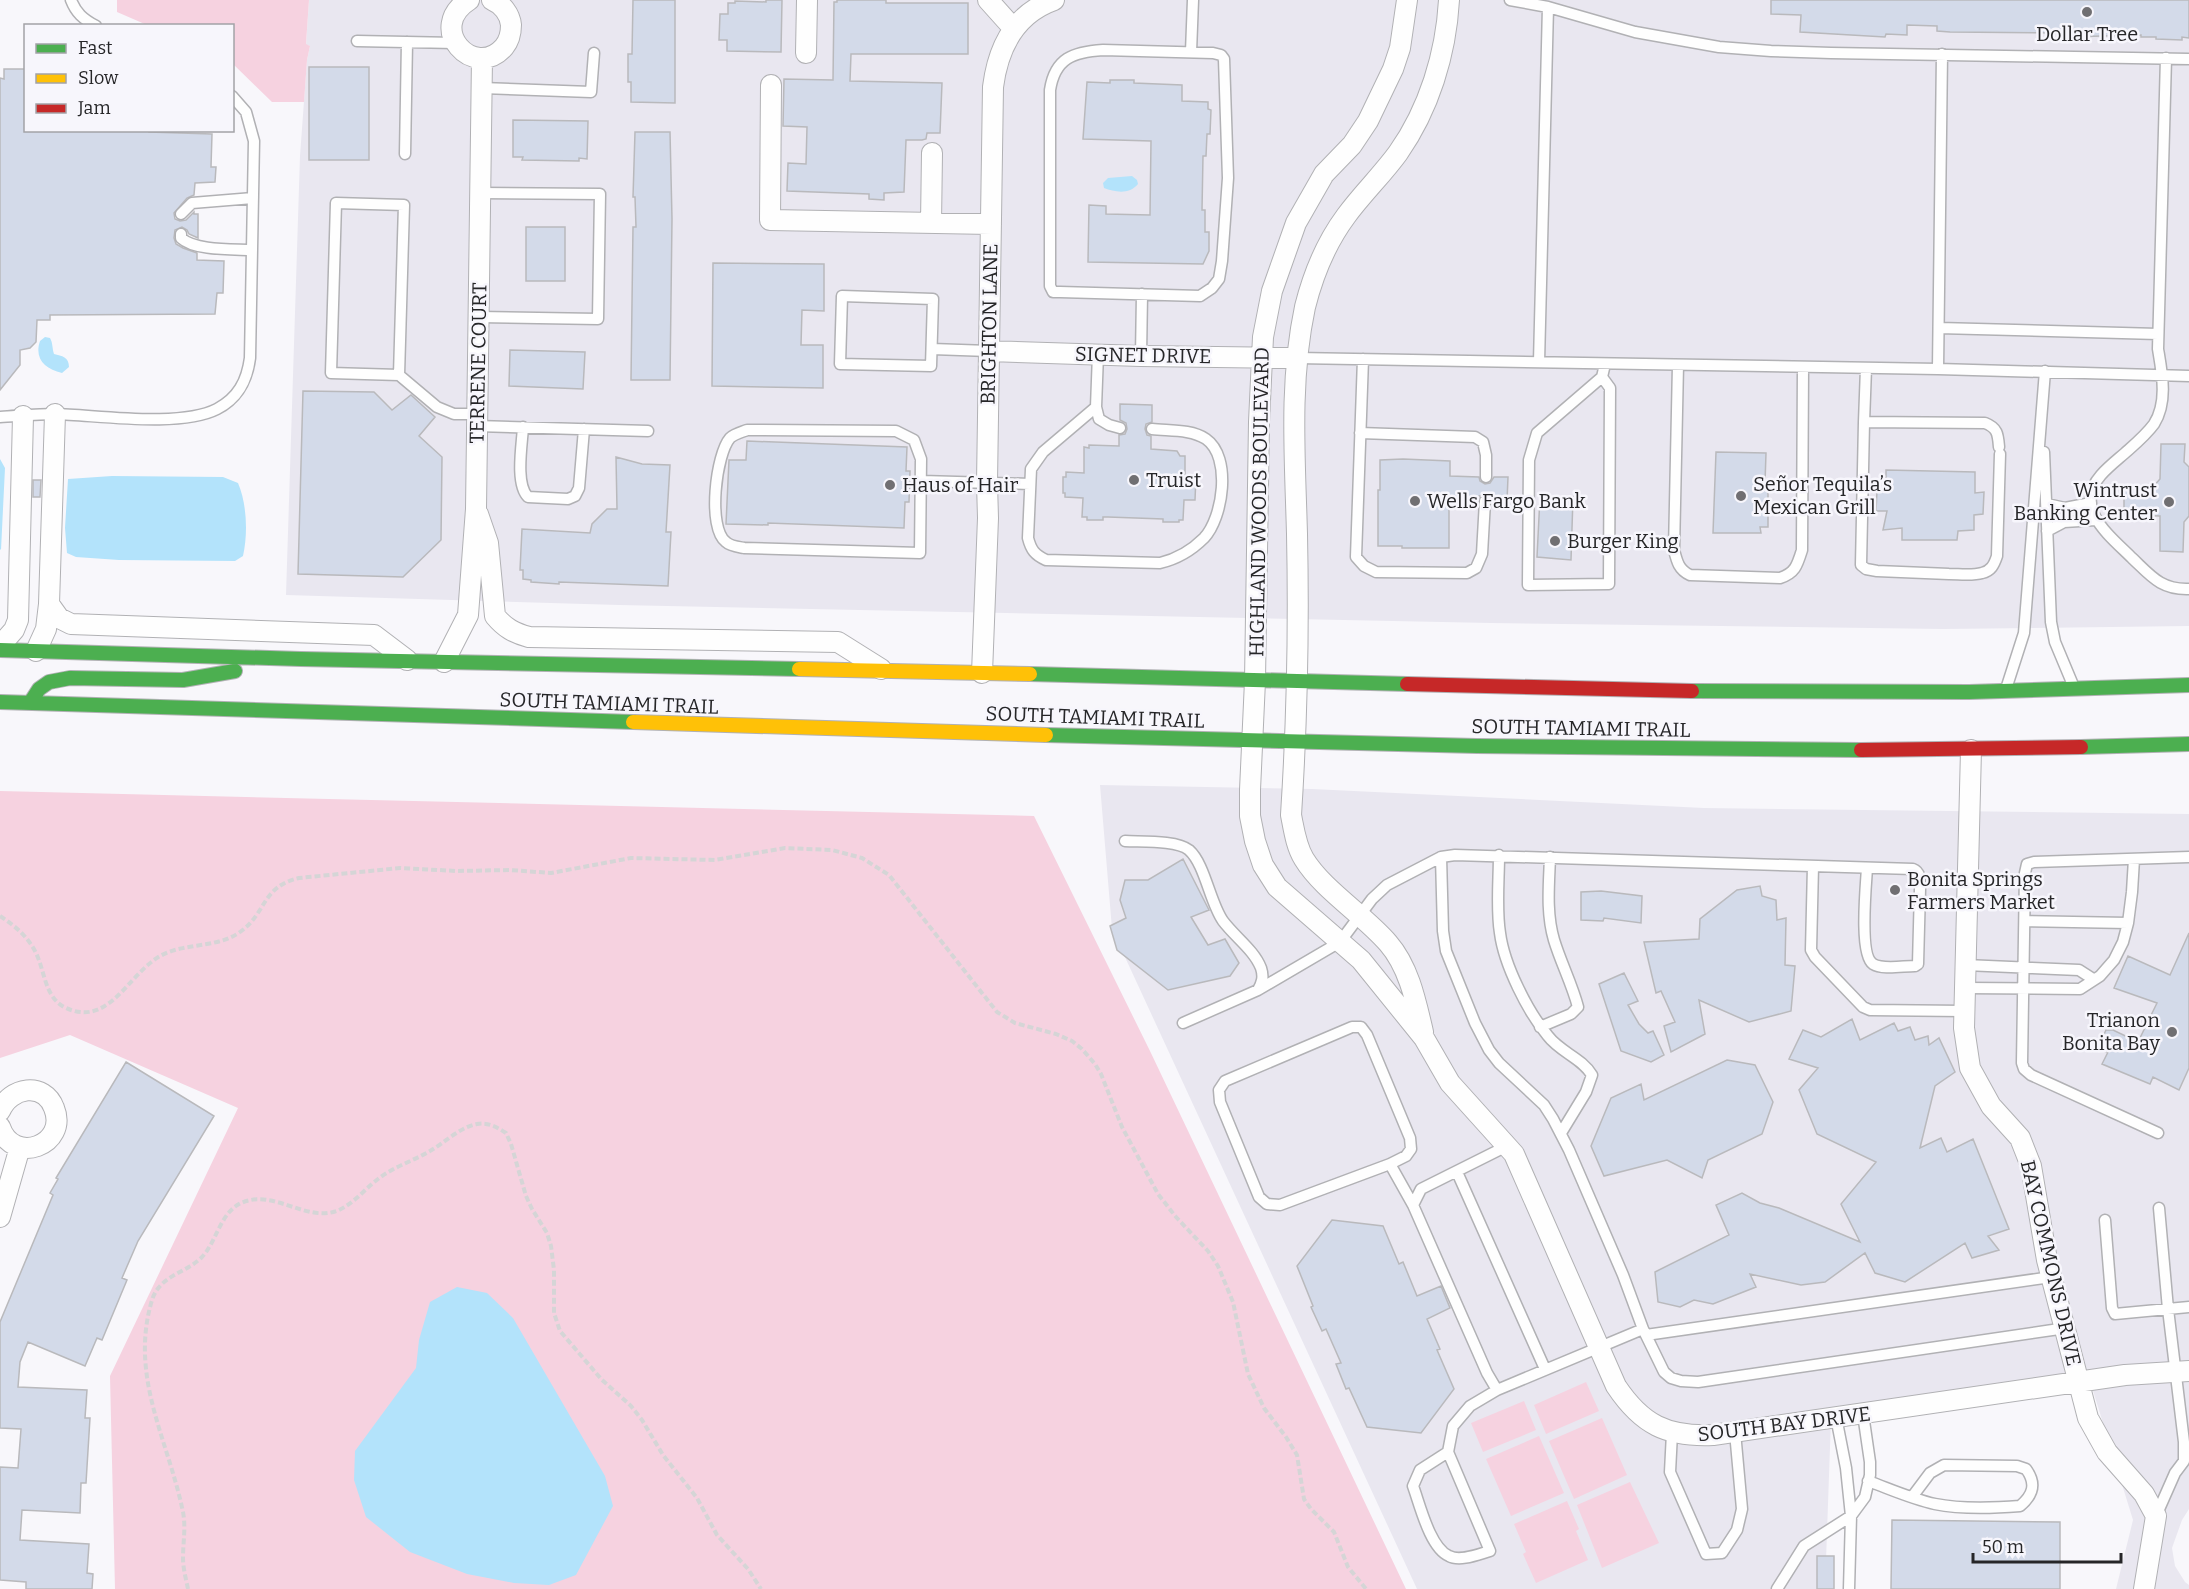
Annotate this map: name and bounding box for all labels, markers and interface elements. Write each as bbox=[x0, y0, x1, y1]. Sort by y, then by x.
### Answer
marker: Dollar Tree bbox=[2080, 5, 2094, 19]
place label: Dollar Tree bbox=[2036, 22, 2138, 46]
legend bbox=[24, 24, 234, 132]
text: Fast bbox=[78, 37, 113, 59]
text: Slow bbox=[78, 67, 119, 89]
text: Jam bbox=[77, 97, 111, 119]
street label: BRIGHTON LANE bbox=[976, 243, 1002, 405]
street label: TERRENE COURT bbox=[465, 282, 491, 444]
street label: SIGNET DRIVE bbox=[1075, 342, 1211, 368]
street label: HIGHLAND WOODS BOULEVARD bbox=[1244, 347, 1274, 657]
place label: Truist bbox=[1146, 468, 1201, 492]
place label: Señor Tequila’s Mexican Grill bbox=[1753, 472, 1892, 519]
place label: Haus of Hair bbox=[902, 473, 1018, 497]
marker: Truist bbox=[1127, 473, 1141, 487]
marker: Haus of Hair bbox=[883, 478, 897, 492]
place label: Wintrust Banking Center bbox=[2013, 478, 2157, 525]
place label: Wells Fargo Bank bbox=[1427, 489, 1587, 513]
marker: Señor Tequila’s Mexican Grill bbox=[1734, 489, 1748, 503]
marker: Wells Fargo Bank bbox=[1408, 494, 1422, 508]
marker: Wintrust Banking Center bbox=[2162, 495, 2176, 509]
place label: Burger King bbox=[1567, 529, 1679, 553]
marker: Burger King bbox=[1548, 534, 1562, 548]
street label: SOUTH TAMIAMI TRAIL bbox=[499, 687, 719, 719]
street label: SOUTH TAMIAMI TRAIL bbox=[985, 701, 1205, 733]
street label: SOUTH TAMIAMI TRAIL bbox=[1471, 714, 1691, 742]
place label: Bonita Springs Farmers Market bbox=[1907, 867, 2055, 914]
marker: Bonita Springs Farmers Market bbox=[1888, 883, 1902, 897]
place label: Trianon Bonita Bay bbox=[2062, 1008, 2160, 1055]
marker: Trianon Bonita Bay bbox=[2165, 1025, 2179, 1039]
street label: BAY COMMONS DRIVE bbox=[2016, 1158, 2086, 1368]
street label: SOUTH BAY DRIVE bbox=[1696, 1401, 1872, 1447]
scale bar bbox=[1973, 1526, 2122, 1564]
text: 50 m bbox=[1982, 1536, 2024, 1558]

